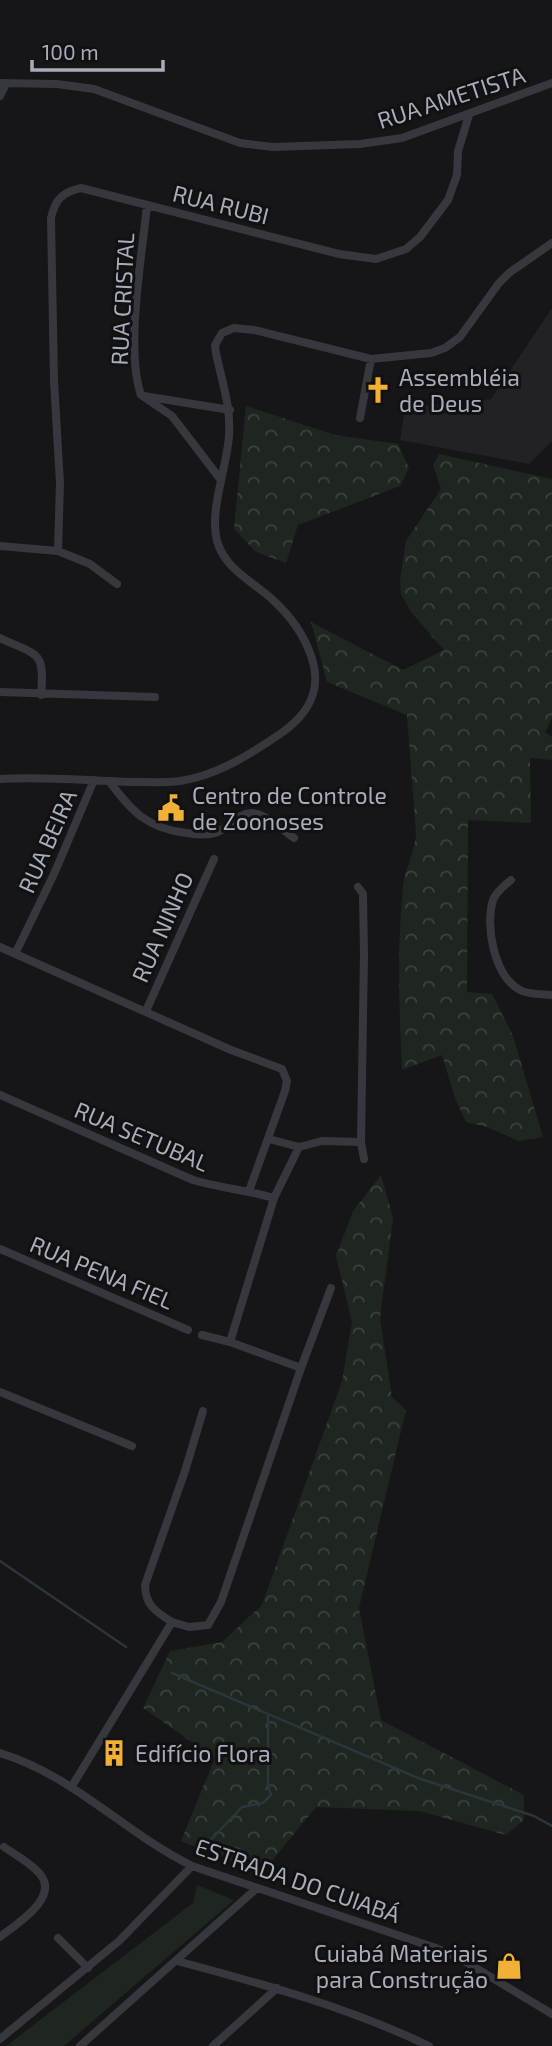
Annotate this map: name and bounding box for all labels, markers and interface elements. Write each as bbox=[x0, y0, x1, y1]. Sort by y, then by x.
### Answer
scale bar bbox=[32, 28, 163, 72]
text: 100 m bbox=[42, 39, 99, 64]
street label: RUA AMETISTA bbox=[374, 60, 529, 134]
street label: RUA RUBI bbox=[170, 179, 272, 229]
street label: RUA CRISTAL bbox=[105, 232, 139, 366]
place label: Assembléia de Deus bbox=[399, 363, 520, 417]
church icon: Assembléia de Deus bbox=[363, 375, 393, 405]
place label: Centro de Controle de Zoonoses bbox=[192, 781, 387, 835]
street label: RUA BEIRA bbox=[12, 784, 82, 897]
public building icon: Centro de Controle de Zoonoses bbox=[156, 793, 186, 823]
street label: RUA NINHO bbox=[125, 868, 199, 986]
street label: RUA SETUBAL bbox=[71, 1095, 214, 1177]
street label: RUA PENA FIEL bbox=[26, 1229, 178, 1315]
building icon: Edifício Flora bbox=[99, 1738, 129, 1768]
place label: Edifício Flora bbox=[135, 1739, 271, 1767]
street label: ESTRADA DO CUIABÁ bbox=[192, 1832, 405, 1928]
place label: Cuiabá Materiais para Construção bbox=[314, 1939, 488, 1994]
shop icon: Cuiabá Materiais para Construção bbox=[494, 1951, 524, 1981]

